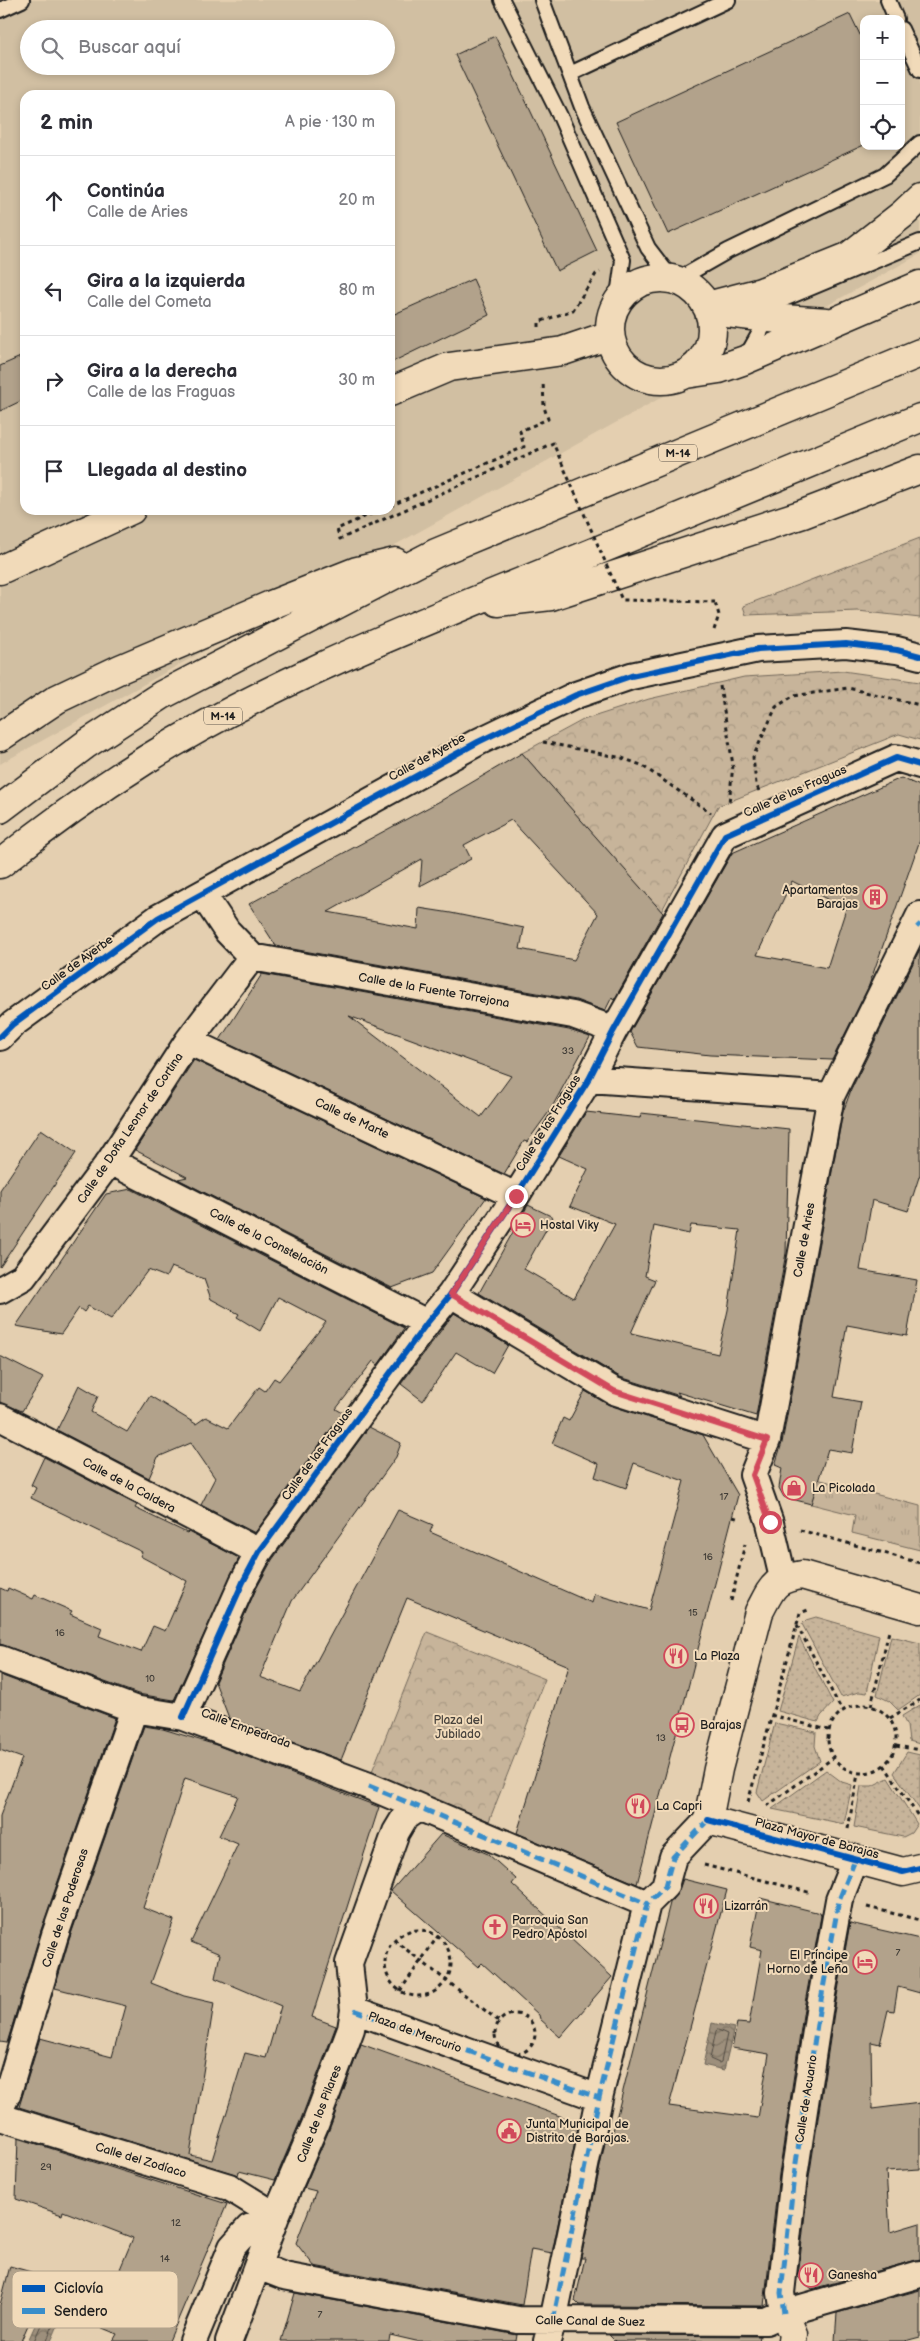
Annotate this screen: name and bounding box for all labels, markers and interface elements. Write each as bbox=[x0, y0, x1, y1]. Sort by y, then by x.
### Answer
map controls bbox=[860, 15, 905, 150]
button: + bbox=[860, 15, 905, 60]
search box bbox=[20, 20, 395, 75]
icon: search bbox=[38, 34, 66, 62]
text: Buscar aquí bbox=[78, 36, 181, 59]
button: − bbox=[860, 60, 905, 105]
button: locate bbox=[860, 105, 905, 150]
text: 2 min bbox=[40, 110, 93, 135]
text: A pie · 130 m bbox=[285, 113, 375, 132]
text: Continúa bbox=[87, 180, 165, 203]
icon: ahead bbox=[40, 187, 68, 215]
text: 20 m bbox=[339, 191, 375, 210]
text: Calle de Aries bbox=[87, 203, 188, 222]
text: Gira a la izquierda bbox=[87, 270, 245, 293]
icon: left bbox=[40, 277, 68, 305]
text: 80 m bbox=[339, 281, 375, 300]
text: Calle del Cometa bbox=[87, 293, 211, 312]
text: Gira a la derecha bbox=[87, 360, 237, 383]
icon: right bbox=[40, 367, 68, 395]
text: 30 m bbox=[338, 371, 375, 390]
text: Calle de las Fraguas bbox=[87, 383, 235, 402]
road number: M-14 bbox=[659, 444, 697, 462]
icon: arrive bbox=[40, 457, 68, 485]
text: Llegada al destino bbox=[87, 459, 247, 482]
road number: M-14 bbox=[204, 708, 242, 724]
street label: Calle de Ayerbe bbox=[386, 730, 468, 785]
street label: Calle de las Fraguas bbox=[741, 762, 849, 821]
place label: Apartamentos Barajas bbox=[782, 883, 858, 912]
building icon: Apartamentos Barajas bbox=[862, 884, 888, 910]
street label: Calle de Ayerbe bbox=[38, 932, 116, 995]
street label: Calle de la Fuente Torrejona bbox=[357, 970, 511, 1011]
house number: 33 bbox=[562, 1045, 574, 1057]
street label: Calle de Doña Leonor de Cortina bbox=[74, 1050, 187, 1207]
street label: Calle de las Fraguas bbox=[513, 1072, 584, 1174]
street label: Calle de Marte bbox=[312, 1095, 391, 1142]
route end bbox=[505, 1185, 528, 1208]
street label: Calle de Aries bbox=[791, 1201, 818, 1279]
street label: Calle de la Constelación bbox=[207, 1205, 331, 1278]
hotel icon: Hostal Viky bbox=[510, 1212, 536, 1238]
place label: Hostal Viky bbox=[540, 1218, 600, 1233]
street label: Calle de las Fraguas bbox=[279, 1405, 356, 1504]
street label: Calle de la Caldera bbox=[80, 1454, 178, 1516]
shop icon: La Picolada bbox=[781, 1475, 807, 1501]
place label: La Picolada bbox=[812, 1481, 875, 1496]
house number: 17 bbox=[720, 1491, 728, 1503]
route start bbox=[759, 1511, 782, 1534]
house number: 16 bbox=[703, 1551, 713, 1563]
house number: 15 bbox=[688, 1607, 698, 1619]
house number: 16 bbox=[55, 1627, 65, 1639]
restaurant icon: La Plaza bbox=[663, 1643, 689, 1669]
place label: La Plaza bbox=[694, 1649, 740, 1664]
house number: 10 bbox=[145, 1673, 155, 1685]
street label: Calle Empedrada bbox=[199, 1705, 293, 1752]
bus stop icon: Barajas bbox=[669, 1712, 695, 1738]
park label: Plaza del Jubilado bbox=[433, 1713, 483, 1742]
place label: Barajas bbox=[700, 1718, 742, 1733]
house number: 13 bbox=[656, 1732, 666, 1744]
restaurant icon: La Capri bbox=[625, 1793, 651, 1819]
place label: La Capri bbox=[656, 1799, 702, 1814]
street label: Plaza Mayor de Barajas bbox=[753, 1815, 881, 1862]
street label: Calle de las Poderosas bbox=[39, 1847, 92, 1970]
restaurant icon: Lizarrán bbox=[693, 1893, 719, 1919]
place label: Lizarrán bbox=[724, 1899, 768, 1914]
place label: Parroquia San Pedro Apóstol bbox=[512, 1913, 588, 1942]
church icon: Parroquia San Pedro Apóstol bbox=[482, 1914, 508, 1940]
house number: 7 bbox=[896, 1947, 901, 1959]
place label: El Príncipe Horno de Leña bbox=[767, 1948, 848, 1977]
hotel icon: El Príncipe Horno de Leña bbox=[852, 1949, 878, 1975]
street label: Plaza de Mercurio bbox=[366, 2009, 464, 2056]
street label: Calle de Acuario bbox=[792, 2054, 821, 2144]
street label: Calle de los Pilares bbox=[294, 2063, 345, 2165]
place label: Junta Municipal de Distrito de Barajas. bbox=[526, 2117, 629, 2146]
public building icon: Junta Municipal de Distrito de Barajas. bbox=[496, 2118, 522, 2144]
street label: Calle del Zodíaco bbox=[93, 2139, 189, 2182]
house number: 29 bbox=[40, 2161, 52, 2173]
house number: 12 bbox=[171, 2217, 181, 2229]
house number: 14 bbox=[160, 2253, 170, 2265]
restaurant icon: Ganesha bbox=[798, 2262, 824, 2288]
place label: Ganesha bbox=[828, 2268, 877, 2283]
legend bbox=[12, 2271, 178, 2328]
text: Ciclovía bbox=[54, 2280, 104, 2297]
text: Sendero bbox=[54, 2303, 108, 2320]
house number: 7 bbox=[318, 2309, 323, 2321]
street label: Calle Canal de Suez bbox=[535, 2313, 645, 2330]

